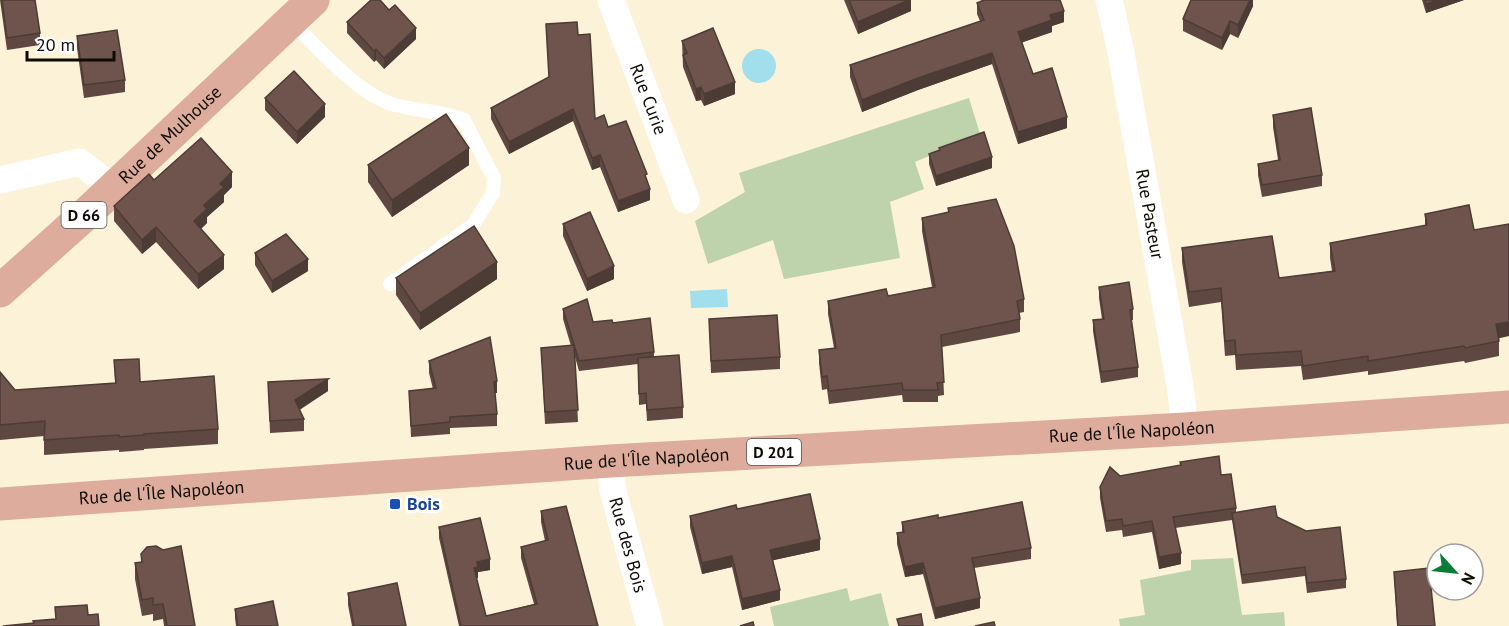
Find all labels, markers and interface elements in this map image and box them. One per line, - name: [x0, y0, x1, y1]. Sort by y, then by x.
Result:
- scale bar: [27, 24, 114, 62]
- text: 20 m: [36, 33, 75, 56]
- street label: Rue Curie: [625, 60, 672, 138]
- street label: Rue de Mulhouse: [113, 80, 226, 188]
- street label: Rue Pasteur: [1131, 167, 1169, 261]
- road number: D 66: [62, 202, 106, 228]
- street label: Rue de l'Île Napoléon: [1048, 415, 1215, 448]
- road number: D 201: [747, 439, 801, 465]
- street label: Rue de l'Île Napoléon: [563, 442, 730, 475]
- street label: Rue de l'Île Napoléon: [78, 475, 245, 509]
- place label: Bois: [407, 492, 440, 515]
- street label: Rue des Bois: [604, 494, 652, 595]
- marker: Bois: [388, 497, 402, 511]
- north arrow: [1425, 542, 1485, 602]
- text: N: [1457, 570, 1480, 588]

